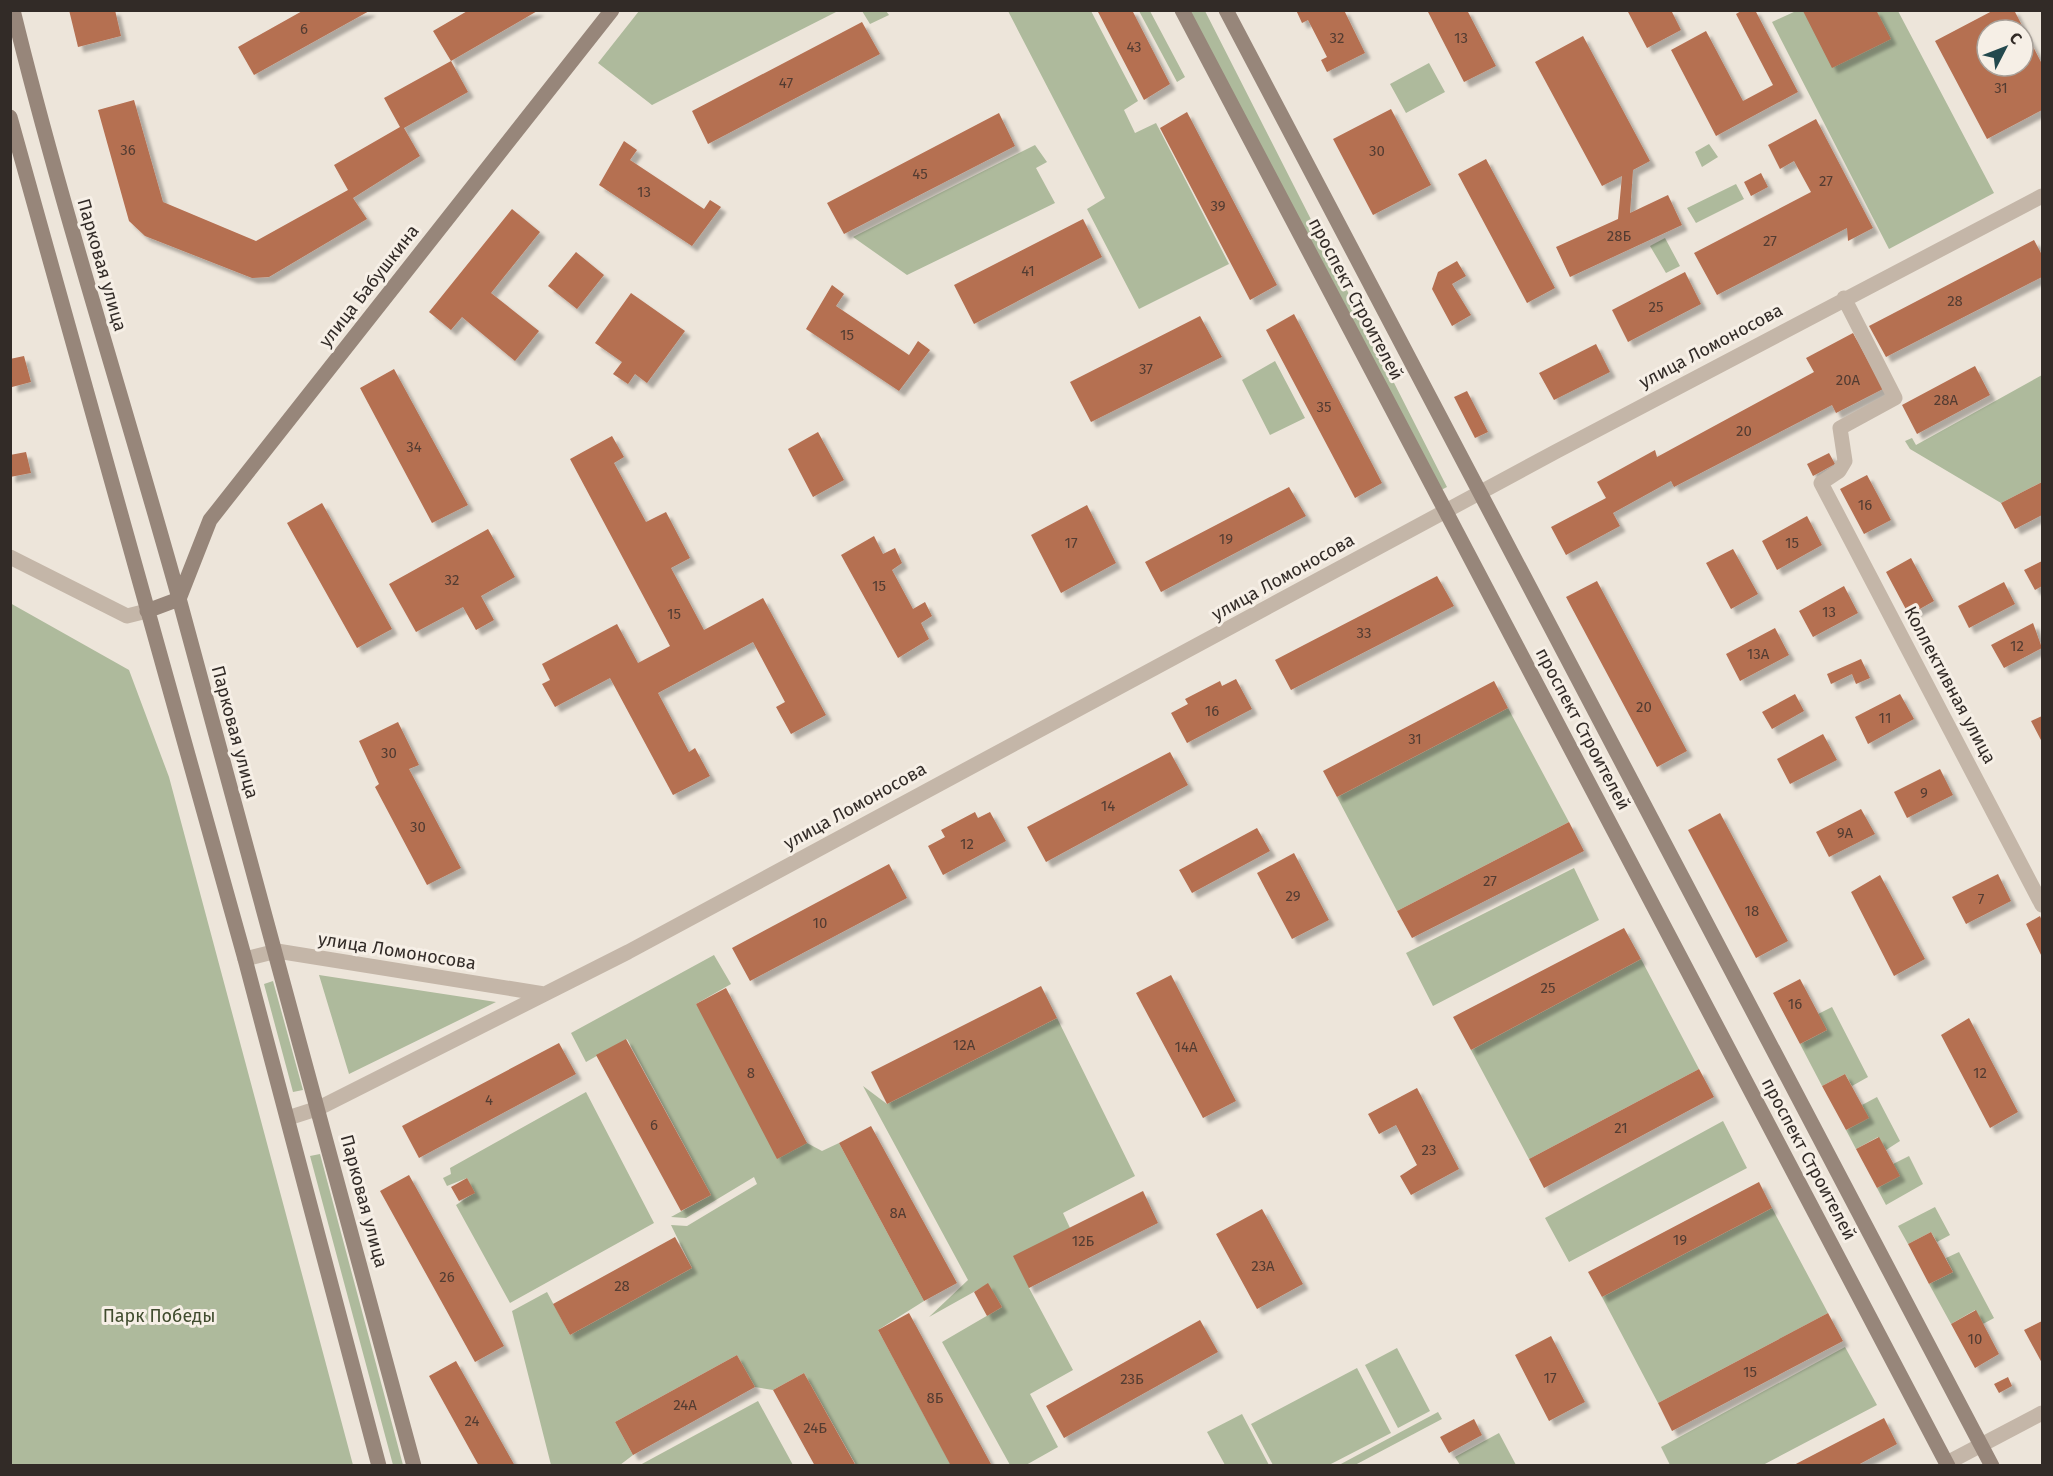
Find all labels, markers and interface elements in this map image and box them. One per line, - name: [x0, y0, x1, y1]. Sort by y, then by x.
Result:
- north arrow: [1975, 18, 2035, 78]
- house number: 6: [300, 20, 308, 38]
- house number: 32: [1330, 29, 1344, 47]
- house number: 13: [1454, 29, 1468, 47]
- text: С: [2006, 29, 2026, 49]
- house number: 43: [1126, 38, 1142, 56]
- house number: 47: [779, 74, 793, 92]
- house number: 31: [1994, 79, 2008, 97]
- house number: 36: [120, 141, 136, 159]
- house number: 30: [1369, 142, 1385, 160]
- house number: 45: [912, 165, 928, 183]
- house number: 27: [1819, 172, 1833, 190]
- house number: 13: [637, 183, 651, 201]
- street label: Парковая улица: [73, 196, 131, 334]
- house number: 39: [1210, 197, 1226, 215]
- street label: проспект Строителей: [1304, 214, 1408, 384]
- street label: улица Бабушкина: [314, 220, 424, 352]
- house number: 28Б: [1607, 227, 1631, 245]
- house number: 27: [1763, 232, 1777, 250]
- house number: 41: [1021, 262, 1035, 280]
- house number: 28: [1947, 292, 1963, 310]
- house number: 25: [1649, 298, 1663, 316]
- street label: улица Ломоносова: [1635, 299, 1787, 393]
- house number: 15: [840, 326, 854, 344]
- house number: 37: [1139, 360, 1153, 378]
- house number: 20А: [1836, 371, 1861, 389]
- house number: 28А: [1934, 391, 1959, 409]
- house number: 35: [1316, 398, 1332, 416]
- house number: 20: [1736, 422, 1752, 440]
- house number: 34: [406, 438, 422, 456]
- house number: 16: [1858, 496, 1872, 514]
- street label: улица Ломоносова: [1208, 529, 1358, 625]
- house number: 19: [1219, 530, 1233, 548]
- house number: 17: [1064, 534, 1078, 552]
- house number: 15: [1785, 534, 1799, 552]
- house number: 32: [445, 571, 459, 589]
- house number: 15: [872, 577, 886, 595]
- house number: 13: [1822, 603, 1836, 621]
- street label: Коллективная улица: [1899, 603, 2001, 767]
- house number: 15: [667, 605, 681, 623]
- house number: 33: [1357, 624, 1371, 642]
- house number: 12: [2010, 637, 2024, 655]
- street label: проспект Строителей: [1531, 644, 1635, 814]
- house number: 13А: [1747, 645, 1770, 663]
- street label: Парковая улица: [207, 663, 263, 801]
- house number: 20: [1636, 698, 1652, 716]
- house number: 16: [1205, 702, 1219, 720]
- house number: 11: [1879, 709, 1891, 727]
- house number: 31: [1408, 730, 1422, 748]
- house number: 30: [381, 744, 397, 762]
- street label: улица Ломоносова: [780, 758, 930, 854]
- house number: 9: [1920, 784, 1928, 802]
- house number: 14: [1101, 797, 1115, 815]
- house number: 30: [410, 818, 426, 836]
- house number: 9А: [1837, 824, 1854, 842]
- house number: 12: [960, 835, 974, 853]
- house number: 27: [1483, 872, 1497, 890]
- house number: 29: [1285, 887, 1301, 905]
- house number: 7: [1978, 890, 1985, 908]
- house number: 18: [1745, 902, 1759, 920]
- house number: 10: [813, 914, 827, 932]
- street label: улица Ломоносова: [316, 928, 478, 974]
- house number: 25: [1541, 979, 1555, 997]
- house number: 16: [1788, 995, 1802, 1013]
- house number: 12А: [953, 1036, 976, 1054]
- house number: 14А: [1174, 1038, 1198, 1056]
- house number: 8: [747, 1064, 755, 1082]
- house number: 12: [1973, 1064, 1987, 1082]
- street label: проспект Строителей: [1757, 1074, 1861, 1244]
- house number: 4: [485, 1091, 493, 1109]
- house number: 6: [650, 1116, 658, 1134]
- house number: 21: [1614, 1119, 1628, 1137]
- street label: Парковая улица: [336, 1132, 392, 1270]
- house number: 23: [1422, 1141, 1436, 1159]
- house number: 8А: [890, 1204, 907, 1222]
- house number: 19: [1673, 1231, 1687, 1249]
- house number: 12Б: [1072, 1232, 1095, 1250]
- house number: 23А: [1251, 1257, 1275, 1275]
- house number: 26: [439, 1268, 455, 1286]
- house number: 28: [614, 1277, 630, 1295]
- park label: Парк Победы: [103, 1305, 215, 1327]
- house number: 10: [1968, 1330, 1982, 1348]
- house number: 15: [1743, 1363, 1757, 1381]
- house number: 17: [1543, 1369, 1557, 1387]
- house number: 23Б: [1120, 1370, 1144, 1388]
- house number: 8Б: [927, 1389, 944, 1407]
- house number: 24А: [673, 1396, 697, 1414]
- house number: 24: [464, 1412, 480, 1430]
- house number: 24Б: [803, 1419, 827, 1437]

